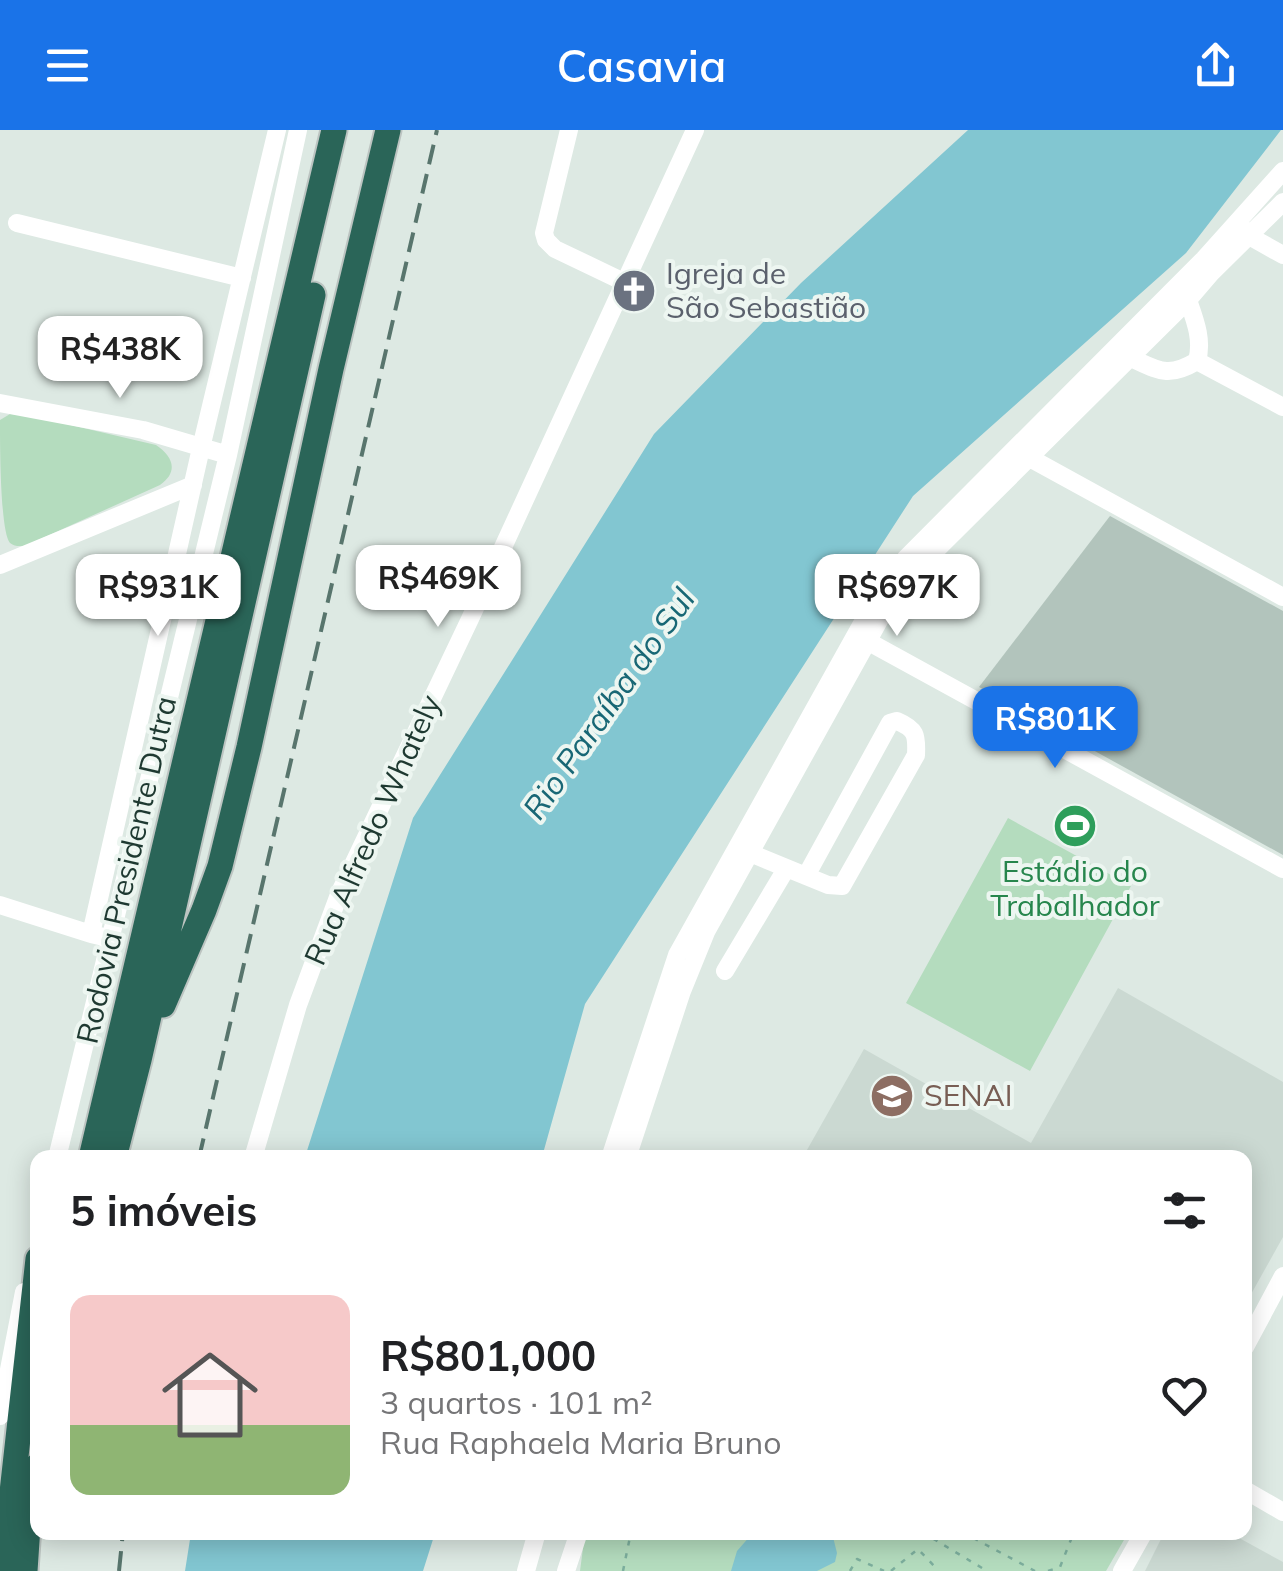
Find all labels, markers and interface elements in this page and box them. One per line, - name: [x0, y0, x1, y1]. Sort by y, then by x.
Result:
- text: Casavia: [557, 37, 726, 93]
- icon: menu: [40, 38, 95, 93]
- icon: share: [1188, 38, 1243, 93]
- place label: Igreja de São Sebastião: [666, 254, 866, 326]
- church icon: Igreja de São Sebastião: [611, 268, 657, 314]
- pin: R$438K: [39, 316, 201, 401]
- text: R$438K: [60, 328, 180, 368]
- pin: R$469K: [357, 545, 519, 630]
- pin: R$931K: [77, 554, 239, 639]
- pin: R$697K: [816, 554, 978, 639]
- text: R$469K: [378, 557, 498, 597]
- text: R$931K: [98, 566, 218, 606]
- text: R$697K: [837, 566, 957, 606]
- water label: Rio Paraíba do Sul: [514, 580, 703, 827]
- pin: R$801K: [974, 686, 1136, 771]
- street label: Rua Alfredo Whately: [295, 688, 449, 971]
- street label: Rodovia Presidente Dutra: [68, 693, 184, 1047]
- text: R$801K: [995, 698, 1115, 738]
- sports icon: Estádio do Trabalhador: [1052, 803, 1098, 849]
- place label: Estádio do Trabalhador: [990, 852, 1160, 924]
- school or university icon: SENAI: [869, 1073, 915, 1119]
- place label: SENAI: [924, 1076, 1013, 1114]
- icon: filters: [1157, 1183, 1212, 1238]
- text: 5 imóveis: [70, 1184, 257, 1237]
- text: R$801,000: [380, 1329, 596, 1382]
- icon: home: [150, 1335, 270, 1455]
- icon: heart: [1157, 1368, 1212, 1423]
- text: 3 quartos · 101 m²: [380, 1382, 652, 1422]
- text: Rua Raphaela Maria Bruno: [380, 1422, 781, 1462]

